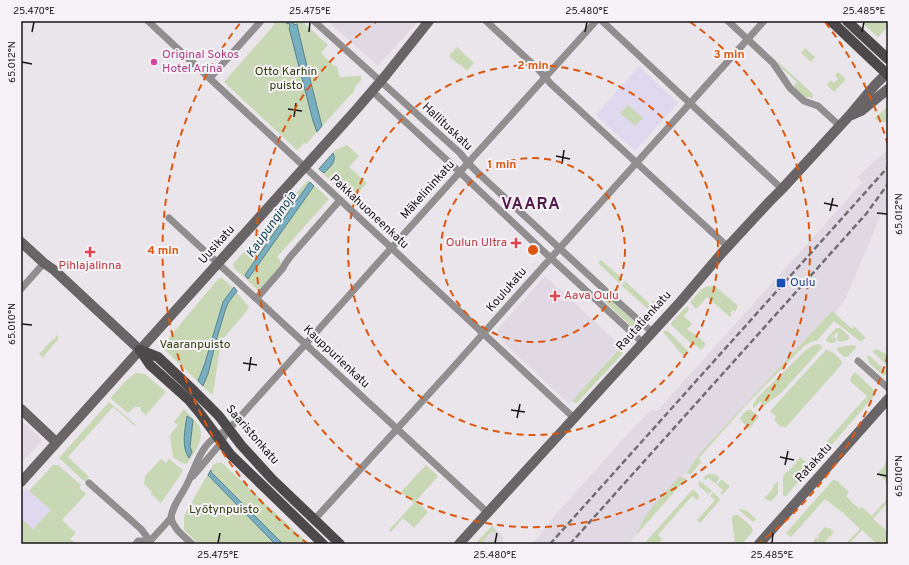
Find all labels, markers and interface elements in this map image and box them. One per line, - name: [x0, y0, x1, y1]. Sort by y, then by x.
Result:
- text: 25.470°E: [13, 5, 55, 18]
- text: 25.475°E: [289, 5, 331, 18]
- text: 25.480°E: [565, 5, 609, 18]
- text: 25.485°E: [842, 5, 886, 18]
- text: 65.012°N: [6, 41, 19, 83]
- place label: Original Sokos Hotel Arina: [162, 47, 239, 77]
- text: 3 min: [713, 47, 745, 63]
- marker: Original Sokos Hotel Arina: [149, 57, 159, 67]
- text: 2 min: [517, 58, 549, 74]
- park label: Otto Karhin puisto: [255, 64, 317, 94]
- street label: Hallituskatu: [418, 99, 476, 155]
- street label: Mäkelininkatu: [397, 157, 459, 223]
- text: 1 min: [488, 157, 516, 173]
- street label: Pakkahuoneenkatu: [326, 171, 412, 253]
- water label: Kaupunginoja: [243, 188, 301, 261]
- text: 65.012°N: [893, 193, 906, 235]
- district label: VAARA: [501, 195, 561, 215]
- street label: Uusikatu: [195, 222, 239, 268]
- place label: Oulun Ultra: [446, 235, 507, 251]
- marker: Oulun Ultra: [510, 237, 522, 249]
- text: 4 min: [147, 243, 179, 259]
- centre of rings: [526, 243, 540, 257]
- marker: Pihlajalinna: [84, 246, 96, 258]
- place label: Pihlajalinna: [59, 258, 121, 274]
- street label: Koulukatu: [483, 264, 531, 316]
- place label: Oulu: [790, 275, 815, 291]
- marker: Oulu: [775, 277, 787, 289]
- place label: Aava Oulu: [564, 288, 619, 304]
- street label: Rautatienkatu: [613, 288, 675, 354]
- marker: Aava Oulu: [549, 290, 561, 302]
- text: 65.010°N: [6, 303, 19, 345]
- street label: Kauppurienkatu: [299, 322, 373, 392]
- park label: Vaaranpuisto: [160, 337, 231, 353]
- street label: Saaristonkatu: [222, 402, 282, 468]
- street label: Ratakatu: [792, 440, 836, 486]
- text: 65.010°N: [893, 455, 906, 497]
- park label: Lyötynpuisto: [189, 502, 259, 518]
- text: 25.475°E: [197, 549, 239, 562]
- text: 25.480°E: [473, 549, 517, 562]
- text: 25.485°E: [750, 549, 794, 562]

